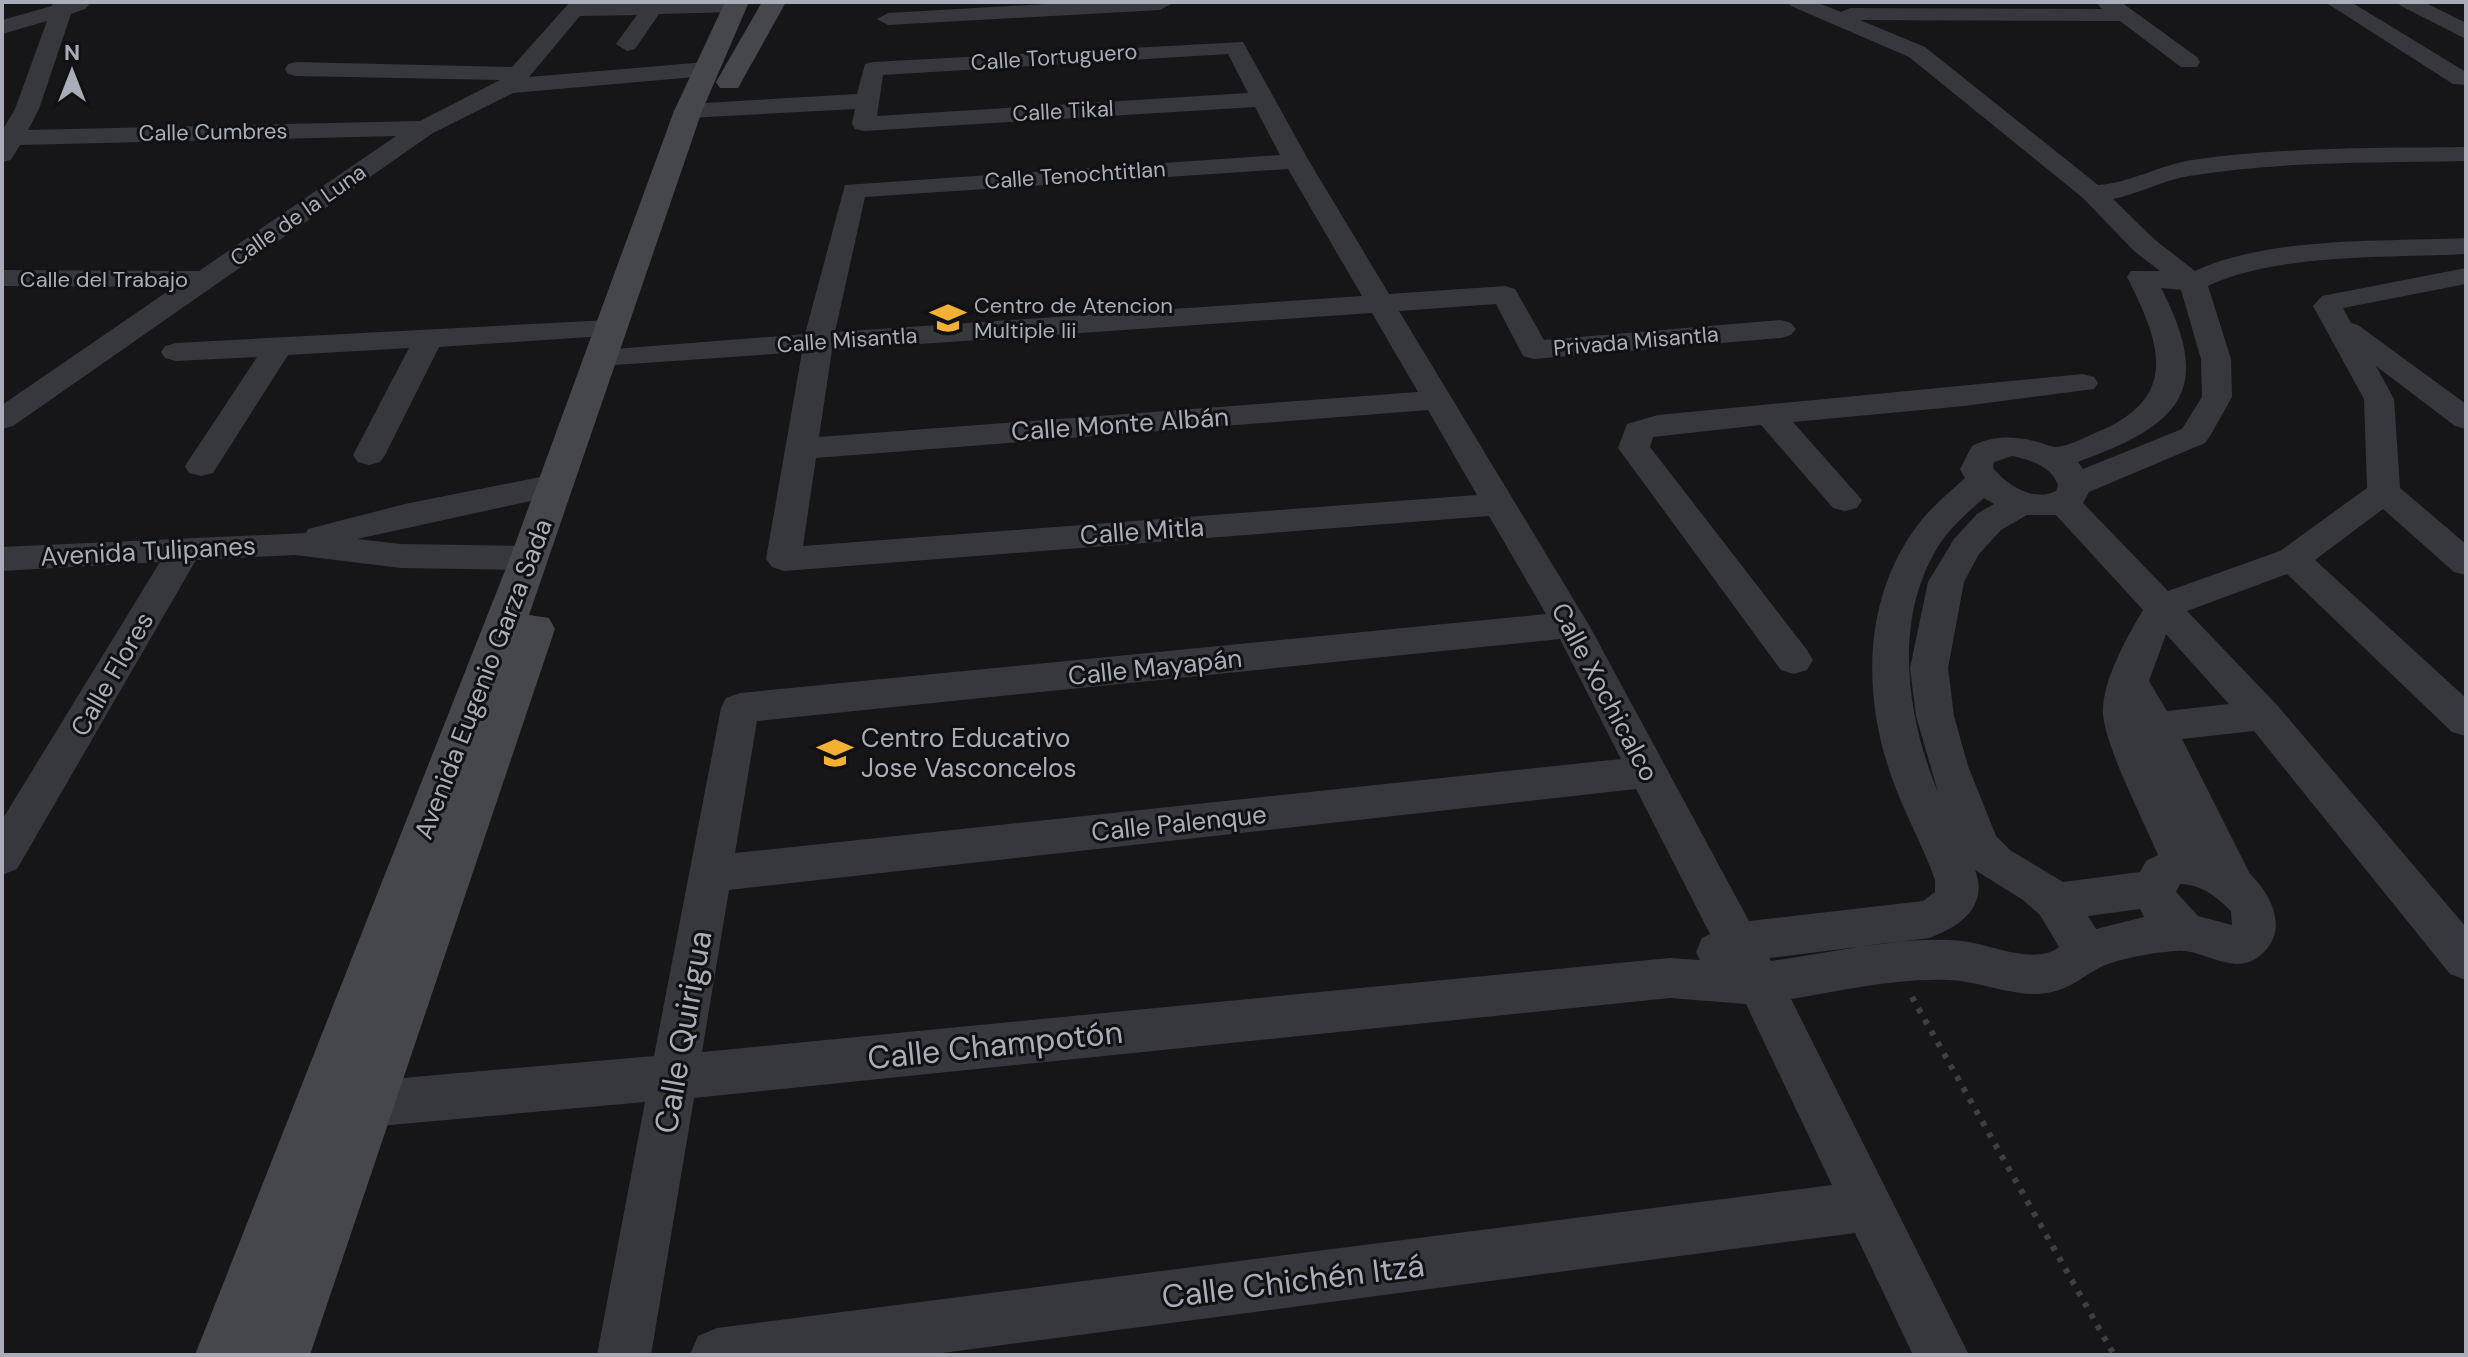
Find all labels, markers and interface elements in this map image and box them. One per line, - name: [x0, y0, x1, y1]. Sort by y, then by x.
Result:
- north arrow: [32, 32, 112, 112]
- street label: Calle Tortuguero: [970, 37, 1138, 77]
- text: N: [64, 38, 80, 67]
- street label: Calle Tikal: [1012, 94, 1114, 128]
- street label: Calle Cumbres: [138, 116, 288, 148]
- street label: Calle Tenochtitlan: [983, 154, 1167, 196]
- street label: Calle de la Luna: [224, 157, 372, 273]
- street label: Calle del Trabajo: [20, 265, 188, 294]
- place label: Centro de Atencion Multiple Iii: [974, 291, 1173, 345]
- school or university icon: Centro de Atencion Multiple Iii: [929, 299, 967, 337]
- street label: Privada Misantla: [1552, 319, 1720, 363]
- street label: Calle Misantla: [776, 321, 918, 359]
- street label: Calle Monte Albán: [1010, 399, 1230, 449]
- street label: Calle Mitla: [1079, 510, 1205, 552]
- street label: Avenida Eugenio Garza Sada: [406, 514, 560, 844]
- street label: Avenida Tulipanes: [39, 528, 257, 574]
- street label: Calle Xochicalco: [1544, 597, 1666, 787]
- street label: Calle Flores: [63, 606, 161, 742]
- street label: Calle Mayapán: [1066, 641, 1244, 693]
- place label: Centro Educativo Jose Vasconcelos: [861, 721, 1076, 785]
- school or university icon: Centro Educativo Jose Vasconcelos: [816, 734, 854, 772]
- street label: Calle Palenque: [1090, 797, 1268, 849]
- street label: Calle Quirigua: [645, 927, 721, 1137]
- street label: Calle Champotón: [865, 1011, 1125, 1079]
- street label: Calle Chichén Itzá: [1159, 1244, 1427, 1318]

